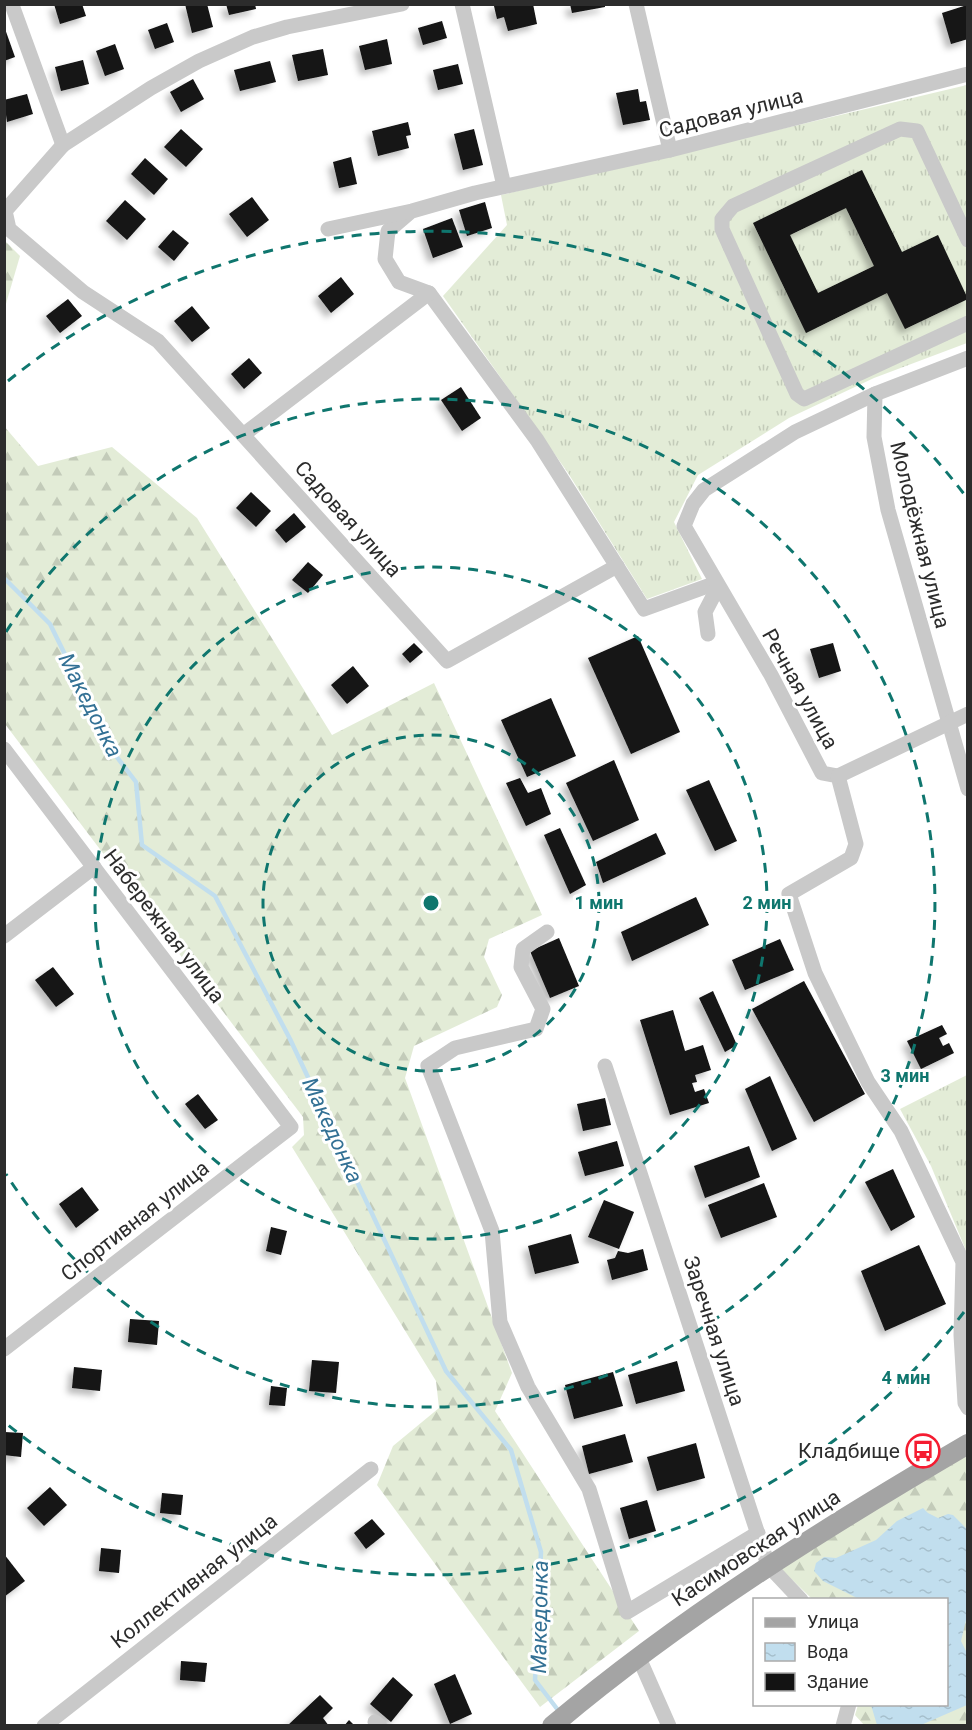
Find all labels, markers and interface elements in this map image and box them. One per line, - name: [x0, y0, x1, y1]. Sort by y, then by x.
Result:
- street label: Садовая улица: [657, 84, 805, 142]
- street label: Молодёжная улица: [885, 439, 955, 631]
- street label: Садовая улица: [290, 456, 406, 582]
- street label: Речная улица: [757, 625, 843, 753]
- water label: Македонка: [54, 649, 127, 761]
- street label: Набережная улица: [98, 844, 230, 1008]
- text: 1 мин: [575, 892, 623, 913]
- text: 2 мин: [743, 892, 791, 913]
- centre of rings: [421, 893, 441, 913]
- text: 3 мин: [881, 1065, 929, 1086]
- water label: Македонка: [297, 1074, 368, 1187]
- street label: Спортивная улица: [56, 1156, 214, 1286]
- street label: Заречная улица: [678, 1253, 750, 1409]
- text: 4 мин: [882, 1367, 930, 1388]
- bus stop icon: Кладбище: [905, 1433, 941, 1469]
- place label: Кладбище: [798, 1439, 900, 1463]
- street label: Касимовская улица: [667, 1485, 845, 1611]
- street label: Коллективная улица: [106, 1509, 282, 1653]
- water label: Македонка: [526, 1560, 553, 1674]
- legend: [753, 1598, 948, 1706]
- text: Улица: [807, 1611, 859, 1632]
- text: Вода: [807, 1641, 849, 1662]
- text: Здание: [807, 1671, 869, 1692]

